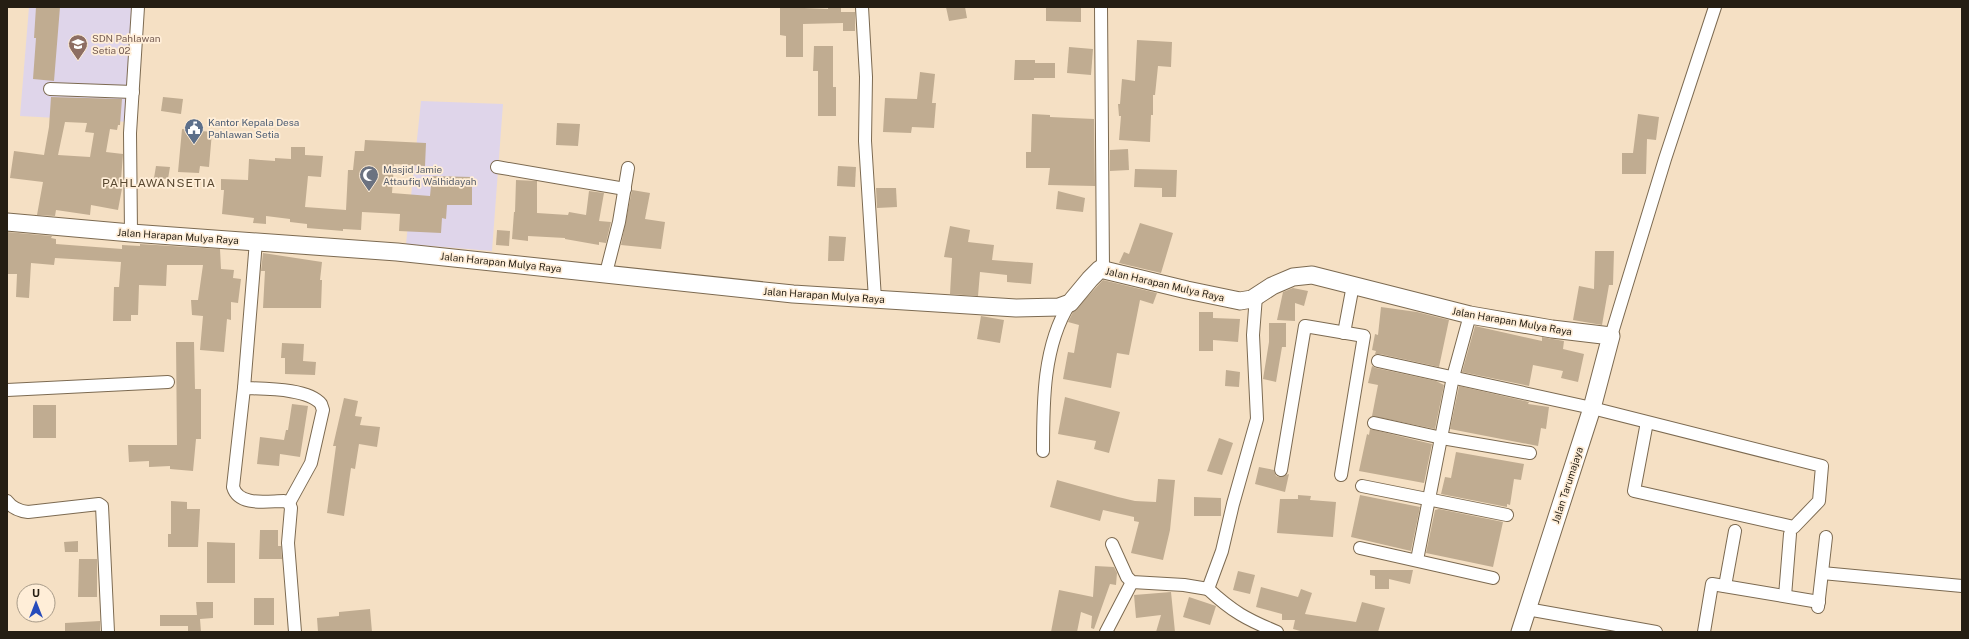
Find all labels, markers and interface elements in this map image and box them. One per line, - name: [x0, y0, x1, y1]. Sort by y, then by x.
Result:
- place label: SDN Pahlawan Setia 02: [92, 32, 161, 56]
- school or university icon: SDN Pahlawan Setia 02: [67, 33, 89, 61]
- place label: Kantor Kepala Desa Pahlawan Setia: [208, 116, 299, 140]
- public building icon: Kantor Kepala Desa Pahlawan Setia: [183, 117, 205, 145]
- place label: Masjid Jamie Attaufiq Walhidayah: [383, 163, 477, 187]
- mosque icon: Masjid Jamie Attaufiq Walhidayah: [358, 164, 380, 192]
- district label: PAHLAWANSETIA: [102, 176, 216, 190]
- street label: Jalan Harapan Mulya Raya: [117, 226, 239, 246]
- street label: Jalan Harapan Mulya Raya: [440, 250, 562, 274]
- street label: Jalan Harapan Mulya Raya: [1104, 264, 1226, 304]
- street label: Jalan Harapan Mulya Raya: [763, 285, 885, 305]
- street label: Jalan Harapan Mulya Raya: [1451, 305, 1573, 337]
- street label: Jalan Tarumajaya: [1549, 445, 1585, 525]
- north arrow: [16, 583, 56, 623]
- text: U: [32, 587, 40, 599]

